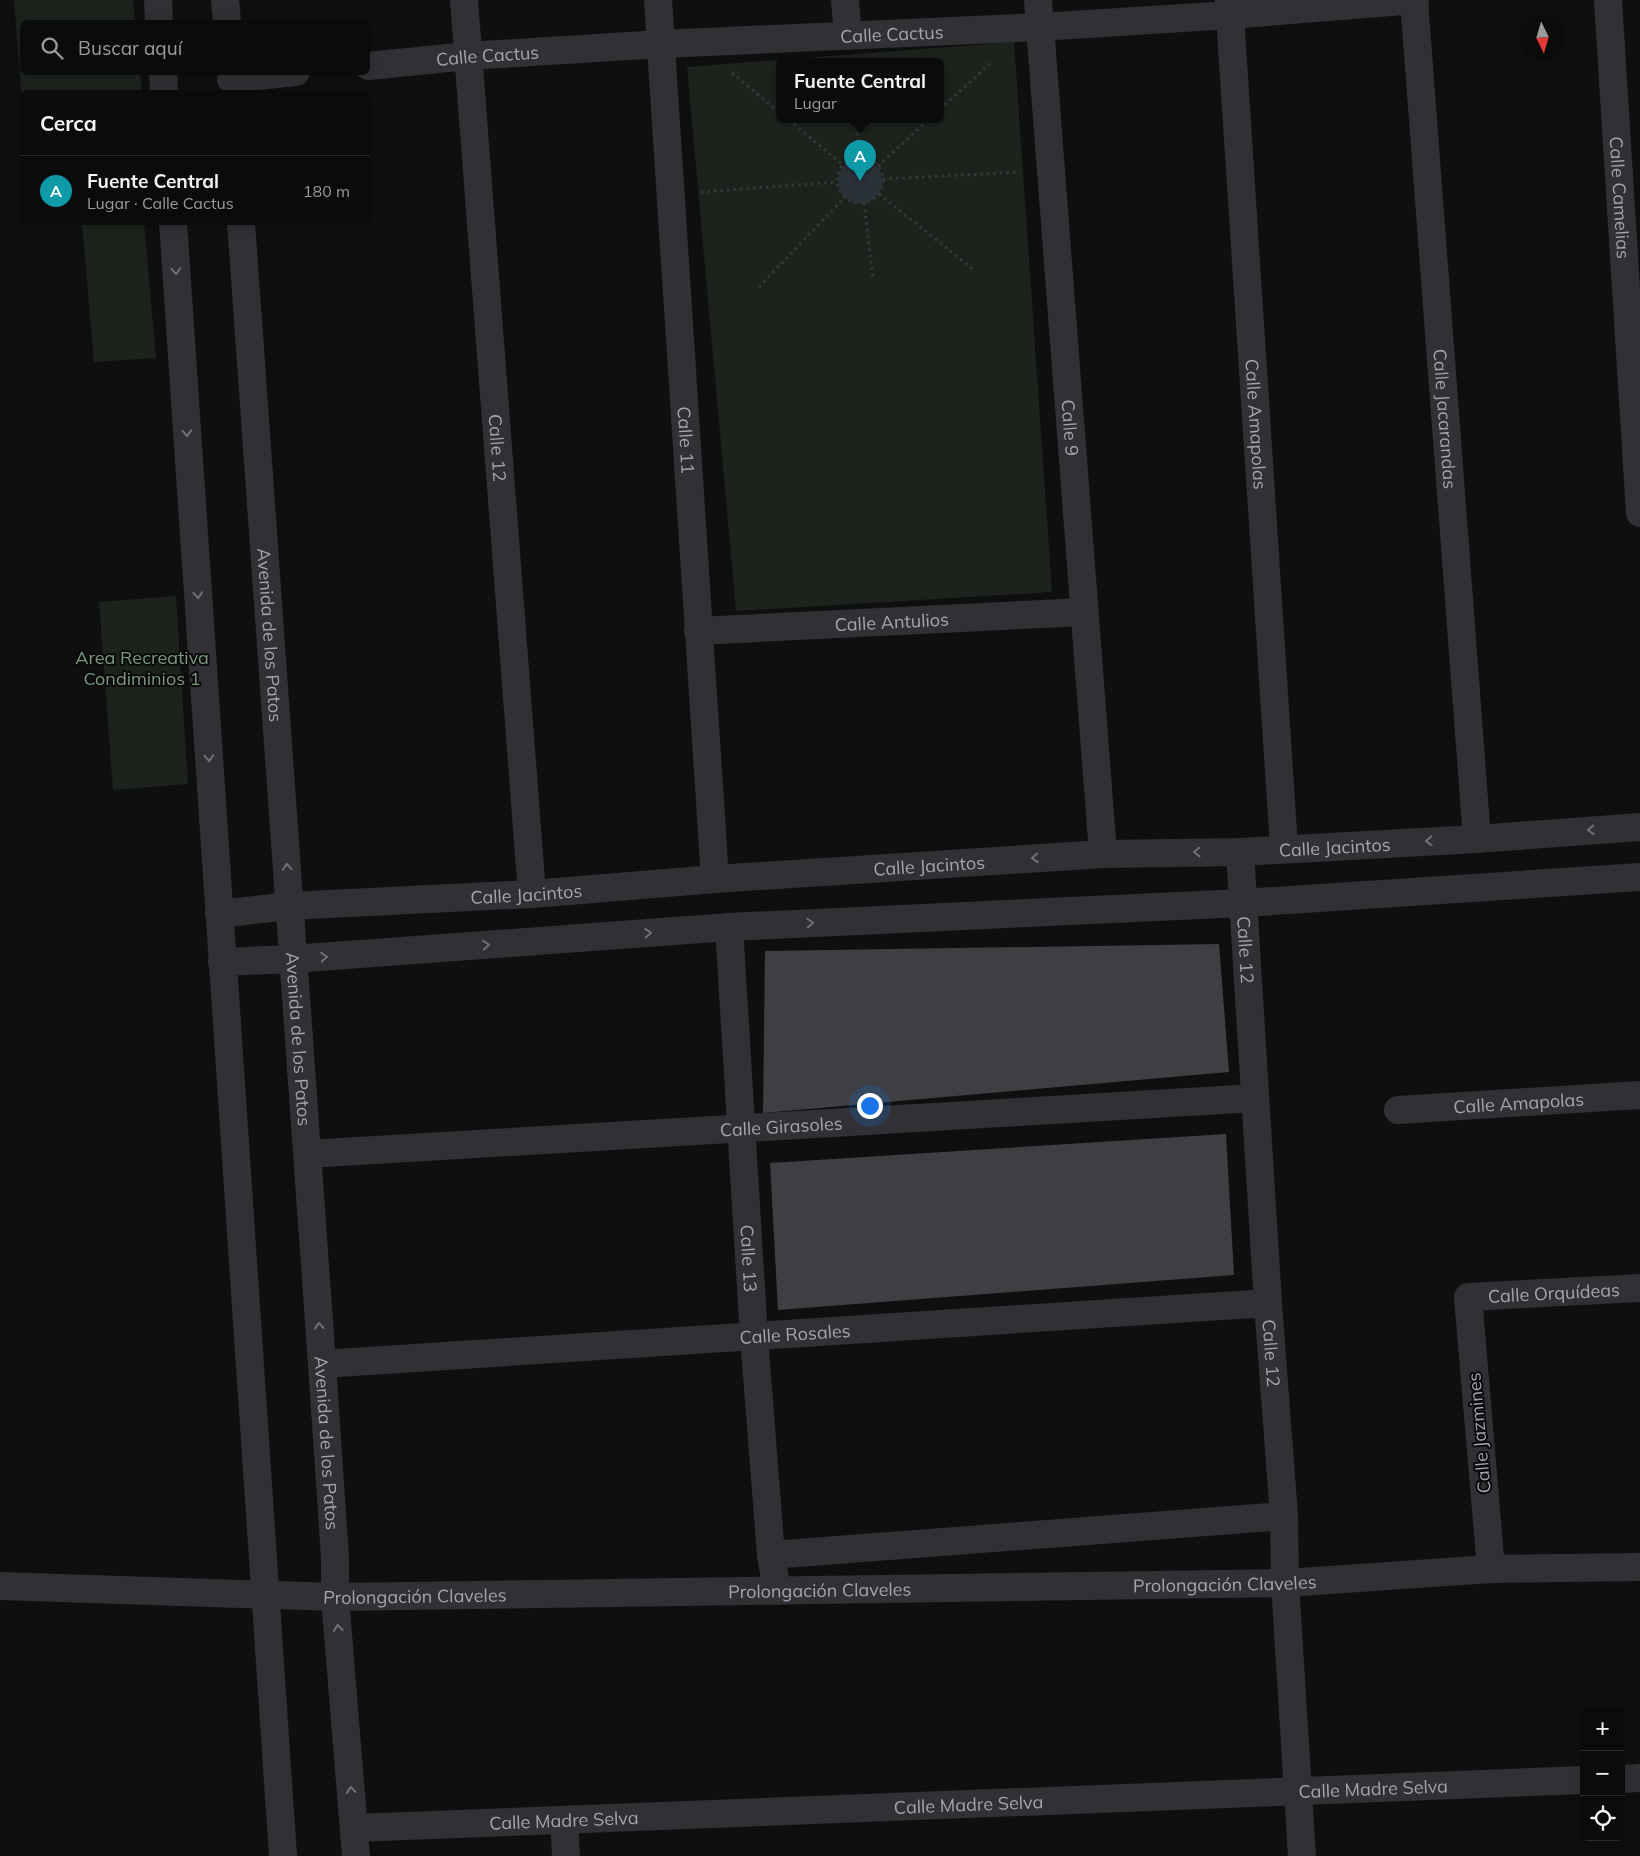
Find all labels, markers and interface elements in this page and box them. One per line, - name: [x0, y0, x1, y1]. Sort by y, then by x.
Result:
- north arrow: [1520, 15, 1565, 60]
- search box: [20, 20, 370, 75]
- street label: Calle Cactus: [840, 20, 944, 47]
- icon: search: [38, 34, 66, 62]
- text: Buscar aquí: [78, 36, 182, 60]
- street label: Calle Cactus: [435, 40, 540, 71]
- popup: [776, 58, 944, 123]
- text: Fuente Central: [794, 69, 926, 93]
- text: Lugar: [794, 93, 837, 113]
- text: Cerca: [40, 110, 97, 136]
- street label: Calle Camelias: [1605, 136, 1636, 260]
- pin: A: [844, 140, 876, 181]
- text: Fuente Central: [87, 169, 219, 193]
- text: A: [50, 181, 62, 201]
- text: 180 m: [303, 181, 350, 201]
- text: Lugar · Calle Cactus: [87, 193, 234, 213]
- one-way arrow: [170, 267, 181, 275]
- street label: Calle Jacarandas: [1429, 348, 1462, 490]
- street label: Calle Amapolas: [1241, 358, 1272, 490]
- street label: Calle 9: [1057, 399, 1084, 457]
- street label: Calle 11: [673, 406, 700, 475]
- street label: Calle 12: [484, 413, 512, 482]
- one-way arrow: [181, 430, 192, 438]
- street label: Avenida de los Patos: [253, 547, 288, 723]
- one-way arrow: [192, 592, 203, 600]
- street label: Calle Antulios: [834, 607, 949, 636]
- park label: Area Recreativa Condiminios 1: [75, 646, 209, 690]
- one-way arrow: [203, 754, 214, 762]
- one-way arrow: [1587, 825, 1595, 836]
- street label: Calle Jacintos: [1278, 832, 1391, 861]
- one-way arrow: [1425, 836, 1433, 847]
- one-way arrow: [1193, 847, 1201, 858]
- street label: Calle Jacintos: [873, 850, 986, 880]
- one-way arrow: [1030, 853, 1038, 864]
- one-way arrow: [281, 863, 292, 871]
- street label: Calle Jacintos: [470, 878, 583, 909]
- street label: Calle 12: [1233, 915, 1260, 984]
- one-way arrow: [806, 918, 814, 929]
- one-way arrow: [644, 928, 652, 939]
- one-way arrow: [482, 939, 490, 950]
- street label: Avenida de los Patos: [281, 951, 317, 1127]
- one-way arrow: [320, 951, 328, 962]
- street label: Calle Amapolas: [1453, 1087, 1585, 1118]
- your location: [857, 1093, 883, 1119]
- street label: Calle Girasoles: [719, 1111, 843, 1141]
- street label: Calle 13: [736, 1224, 763, 1293]
- street label: Calle Orquídeas: [1487, 1278, 1621, 1307]
- street label: Calle Rosales: [739, 1318, 851, 1349]
- street label: Calle 12: [1258, 1318, 1286, 1388]
- one-way arrow: [314, 1322, 325, 1330]
- street label: Avenida de los Patos: [310, 1355, 345, 1531]
- street label: Calle Jazmines: [1462, 1372, 1496, 1494]
- street label: Prolongación Claveles: [1133, 1569, 1317, 1597]
- street label: Prolongación Claveles: [728, 1577, 912, 1603]
- street label: Prolongación Claveles: [323, 1583, 507, 1609]
- one-way arrow: [333, 1624, 344, 1632]
- map controls: [1580, 1706, 1625, 1841]
- button: +: [1580, 1706, 1625, 1751]
- button: −: [1580, 1751, 1625, 1796]
- street label: Calle Madre Selva: [1298, 1774, 1448, 1803]
- one-way arrow: [346, 1786, 357, 1794]
- street label: Calle Madre Selva: [893, 1790, 1044, 1818]
- button: locate: [1580, 1796, 1625, 1841]
- street label: Calle Madre Selva: [489, 1805, 639, 1834]

